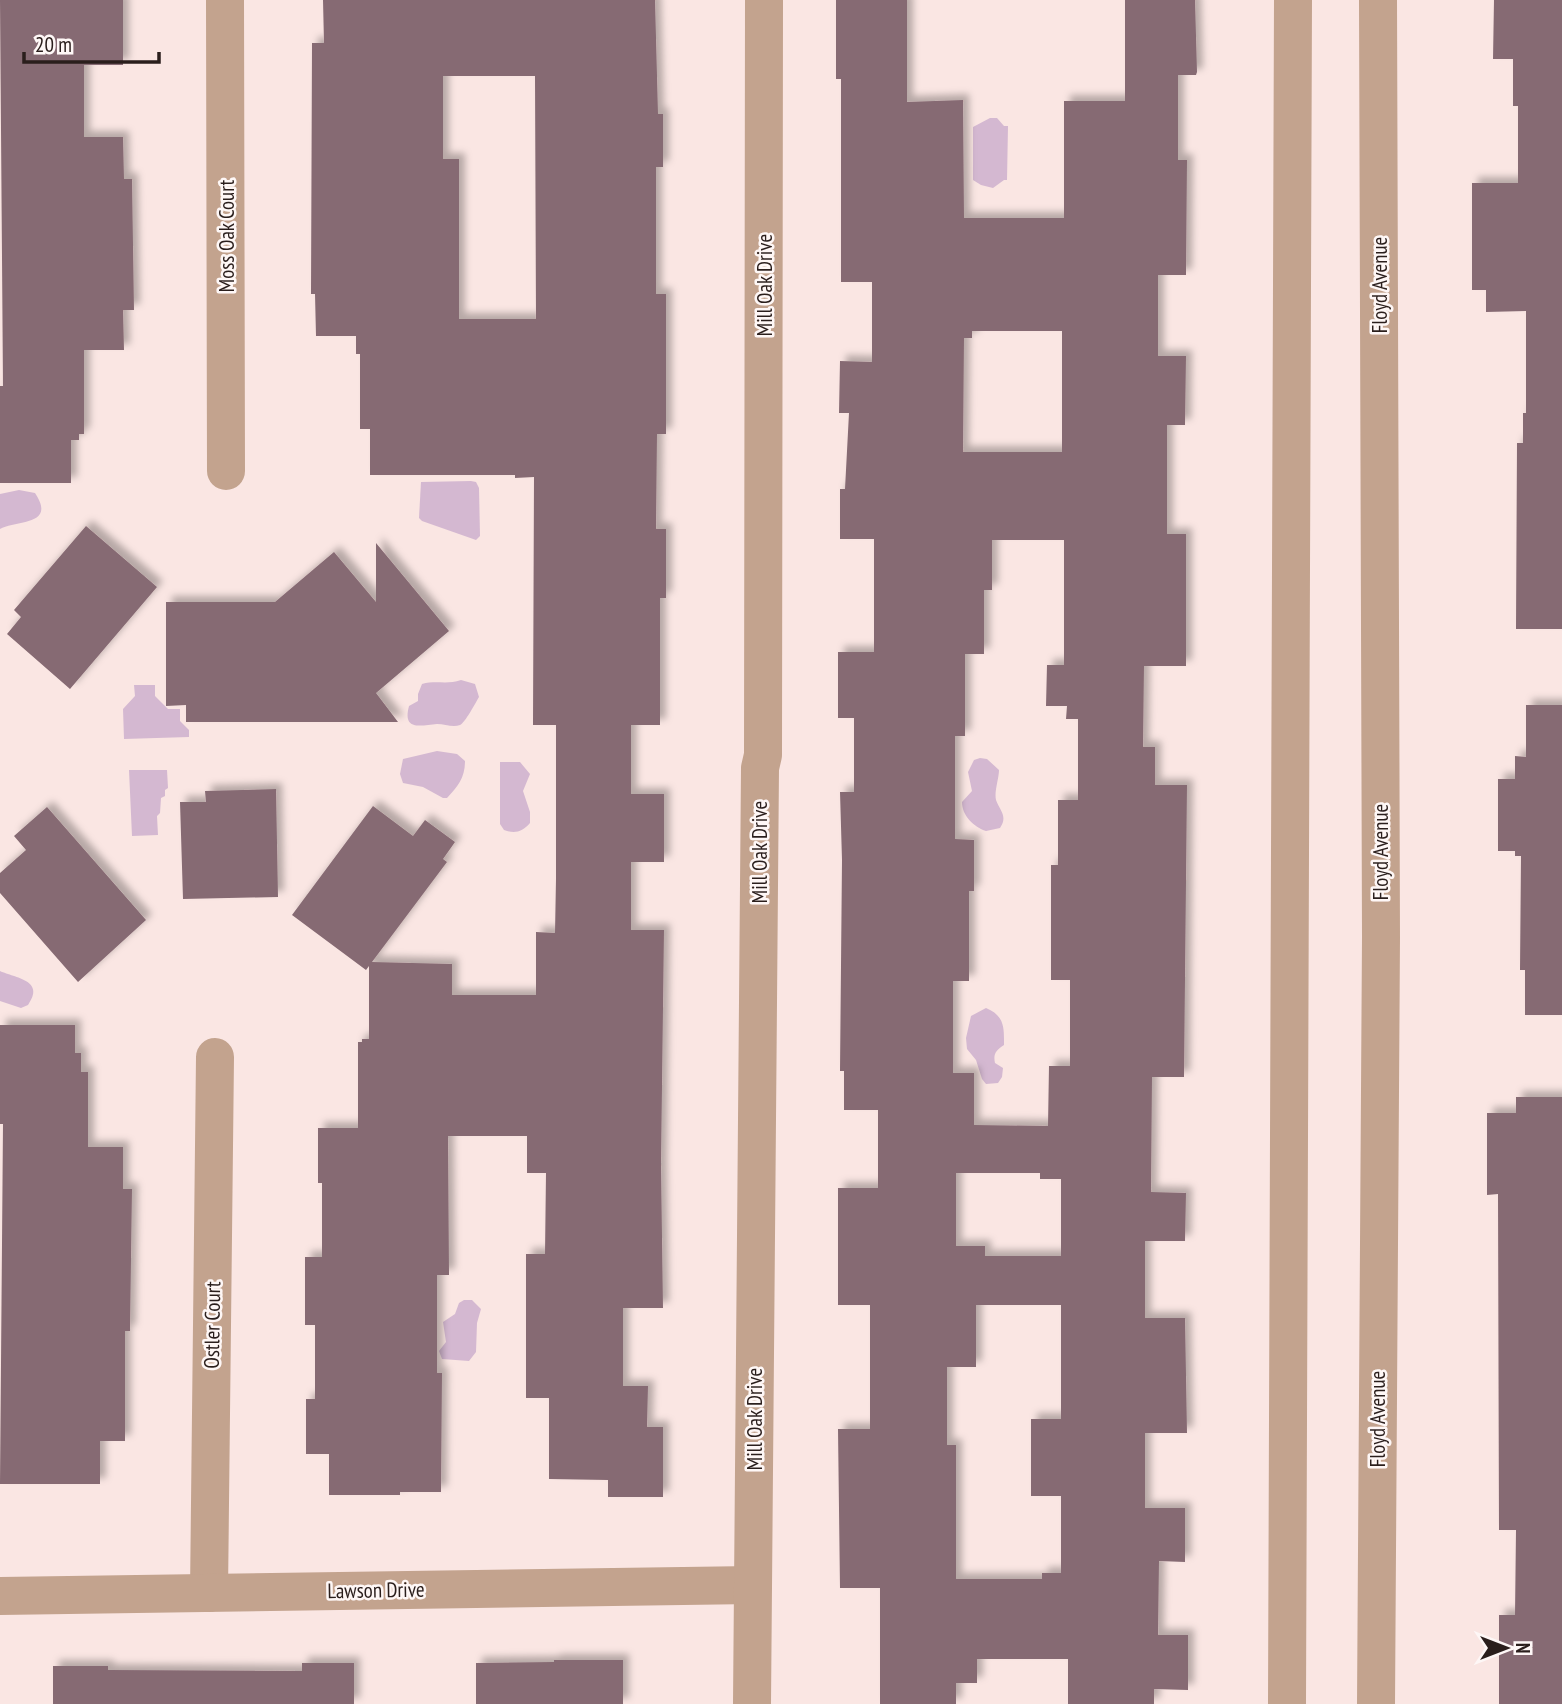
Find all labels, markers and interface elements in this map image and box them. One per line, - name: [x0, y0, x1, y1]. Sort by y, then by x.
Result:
- scale bar: [24, 21, 159, 65]
- text: 20 m: [35, 31, 72, 58]
- street label: Moss Oak Court: [213, 180, 240, 292]
- street label: Mill Oak Drive: [751, 234, 778, 336]
- street label: Floyd Avenue: [1366, 237, 1393, 333]
- street label: Mill Oak Drive: [746, 801, 773, 903]
- street label: Floyd Avenue: [1367, 804, 1394, 900]
- street label: Ostler Court: [198, 1281, 226, 1369]
- street label: Mill Oak Drive: [741, 1368, 768, 1470]
- street label: Floyd Avenue: [1364, 1371, 1391, 1467]
- street label: Lawson Drive: [327, 1576, 425, 1604]
- north arrow: [1471, 1613, 1541, 1683]
- text: N: [1511, 1643, 1535, 1653]

